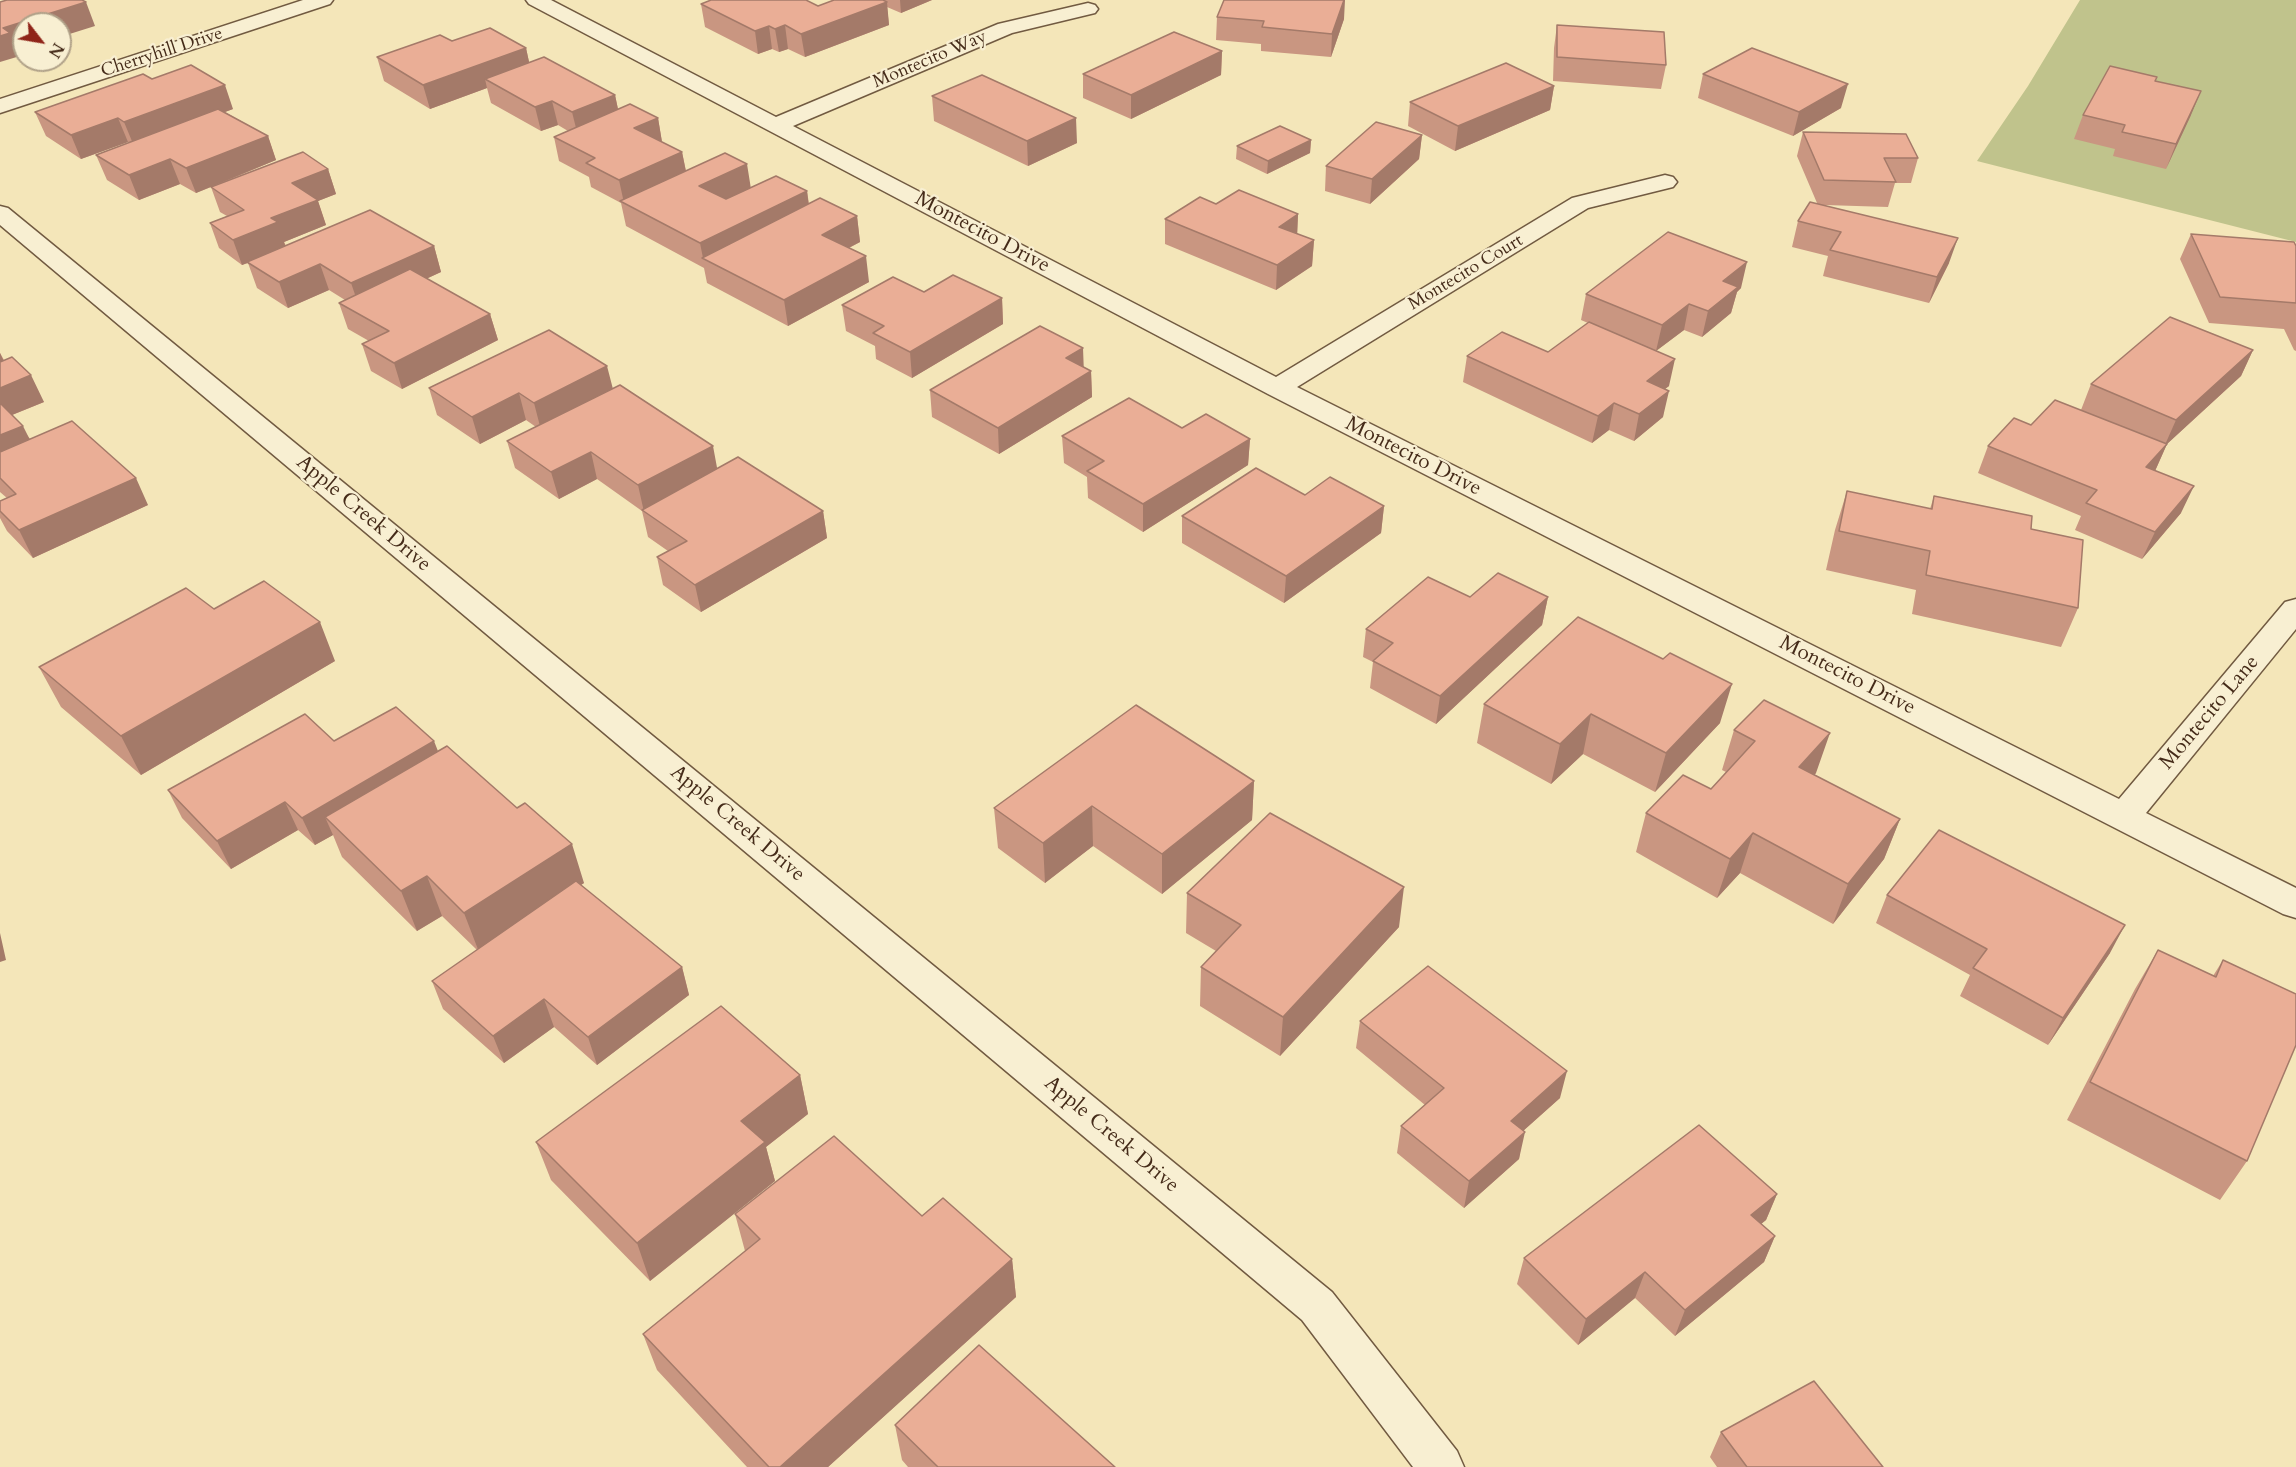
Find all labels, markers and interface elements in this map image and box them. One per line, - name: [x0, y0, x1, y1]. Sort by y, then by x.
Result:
- north arrow: [12, 12, 72, 72]
- street label: Cherryhill Drive: [98, 23, 226, 83]
- street label: Montecito Way: [870, 26, 990, 94]
- text: N: [43, 39, 69, 62]
- street label: Montecito Drive: [910, 187, 1054, 279]
- street label: Montecito Court: [1405, 230, 1527, 316]
- street label: Montecito Drive: [1341, 412, 1485, 502]
- street label: Apple Creek Drive: [290, 450, 436, 578]
- street label: Montecito Drive: [1775, 631, 1919, 721]
- street label: Montecito Lane: [2155, 651, 2265, 775]
- street label: Apple Creek Drive: [664, 760, 810, 888]
- street label: Apple Creek Drive: [1038, 1071, 1184, 1199]

